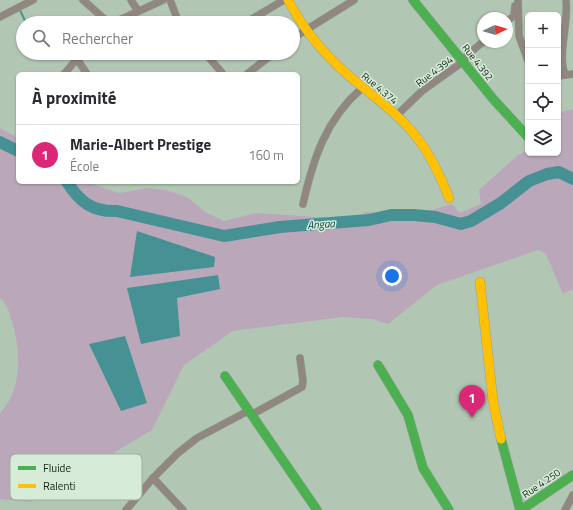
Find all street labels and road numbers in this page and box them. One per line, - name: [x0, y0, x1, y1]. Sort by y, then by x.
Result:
- street label: Rue 4.392: [458, 41, 497, 84]
- street label: Rue 4.394: [413, 52, 456, 90]
- street label: Rue 4.374: [358, 69, 401, 108]
- street label: Rue 4.250: [519, 465, 564, 502]

